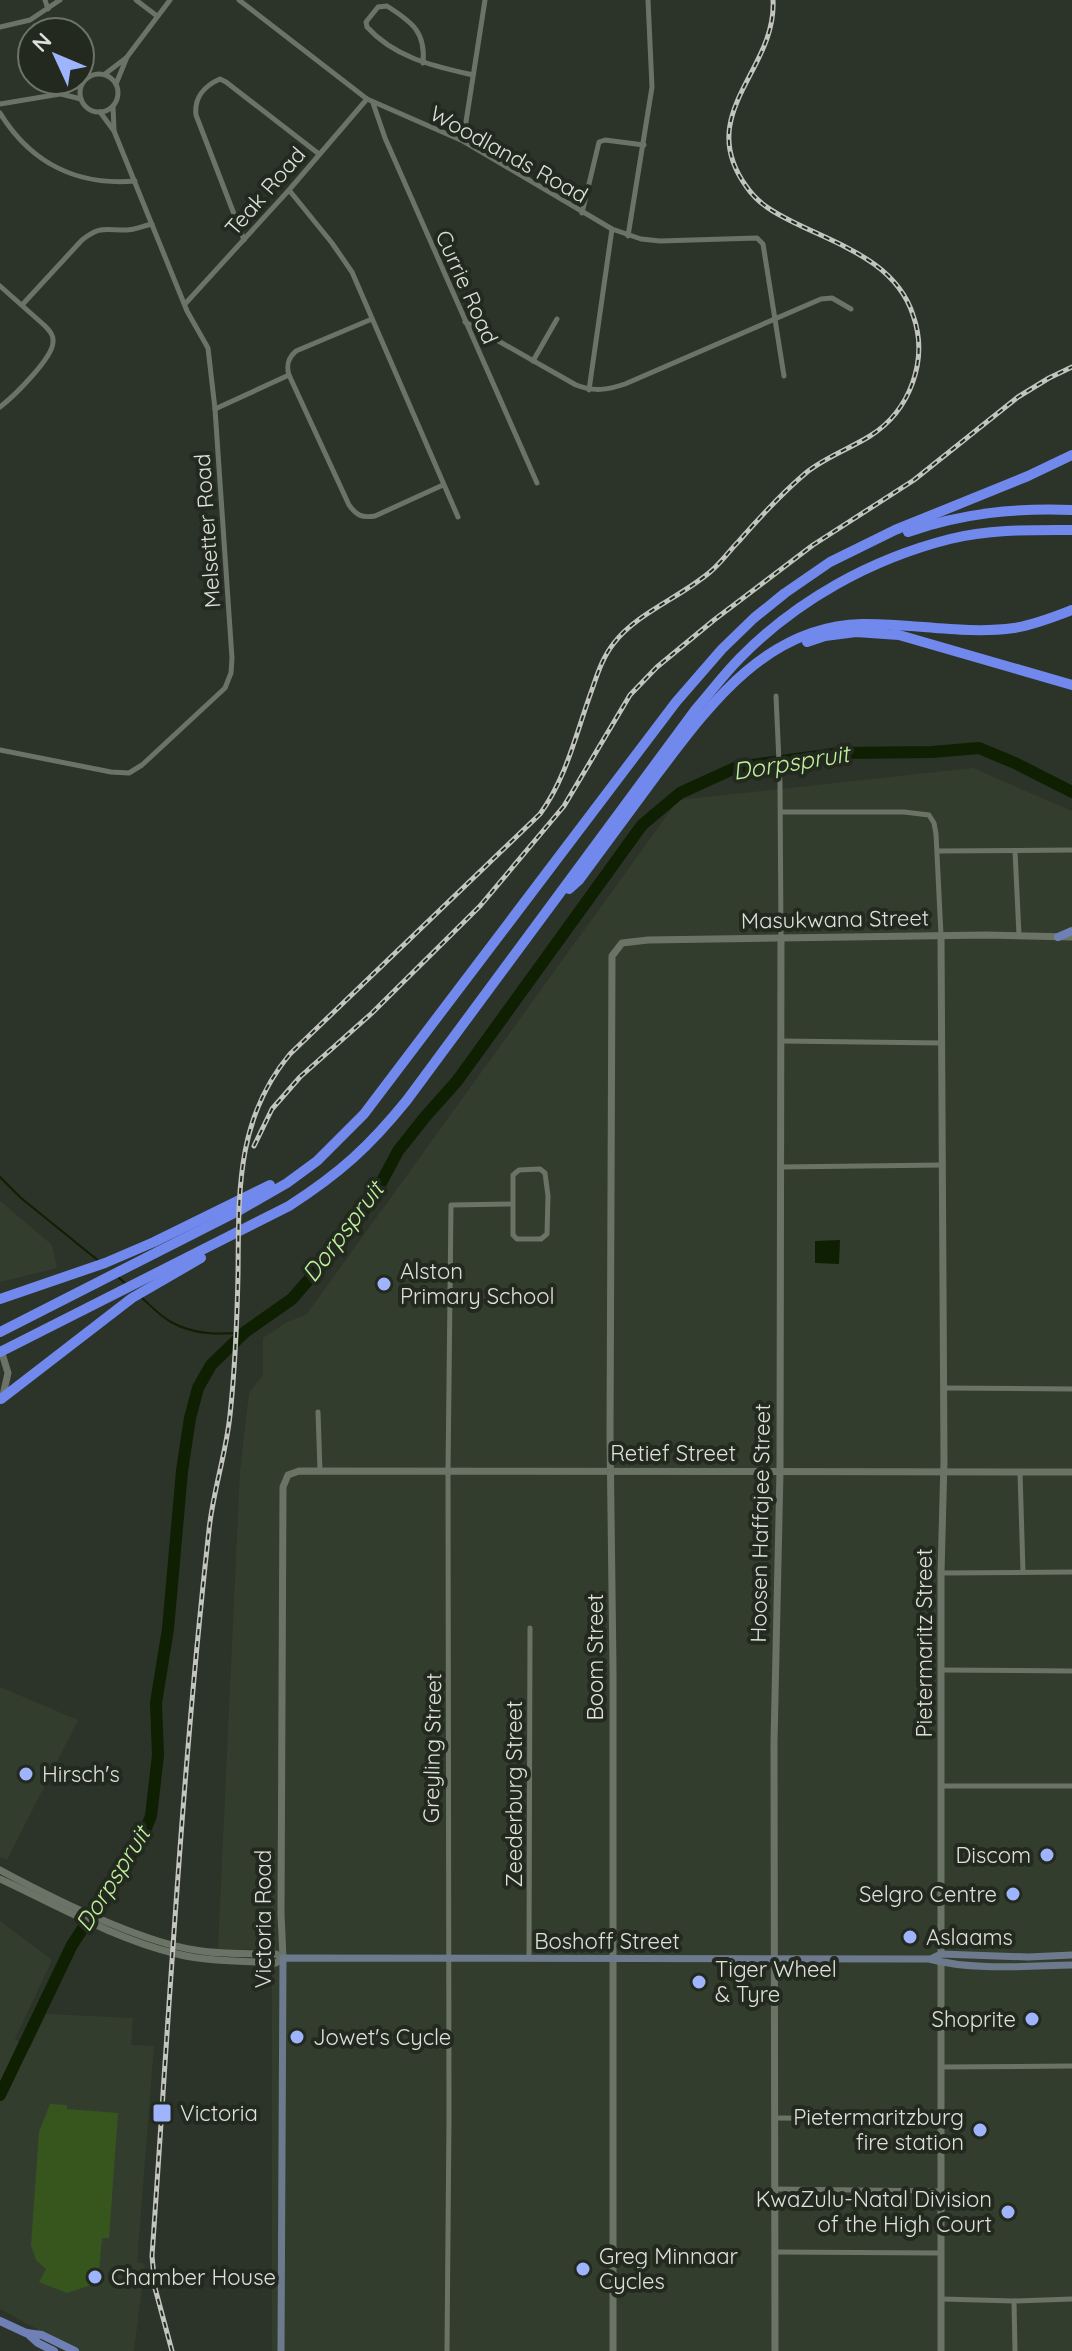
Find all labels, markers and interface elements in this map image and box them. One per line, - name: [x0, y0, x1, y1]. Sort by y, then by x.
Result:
- north arrow: [16, 16, 96, 96]
- text: N: [26, 27, 57, 58]
- street label: Woodlands Road: [425, 99, 593, 209]
- street label: Teak Road: [219, 141, 311, 241]
- street label: Currie Road: [429, 226, 505, 348]
- street label: Melsetter Road: [188, 453, 226, 609]
- water label: Dorpspruit: [730, 738, 854, 786]
- street label: Masukwana Street: [741, 903, 929, 935]
- water label: Dorpspruit: [295, 1173, 391, 1287]
- place label: Alston Primary School: [400, 1257, 555, 1310]
- marker: Alston Primary School: [375, 1275, 393, 1293]
- street label: Hoosen Haffajee Street: [744, 1403, 776, 1643]
- street label: Retief Street: [610, 1439, 736, 1467]
- street label: Pietermaritz Street: [910, 1548, 938, 1738]
- street label: Boom Street: [581, 1593, 609, 1721]
- street label: Greyling Street: [417, 1673, 447, 1823]
- street label: Zeederburg Street: [500, 1700, 528, 1888]
- place label: Hirsch's: [42, 1760, 120, 1788]
- marker: Hirsch's: [17, 1765, 35, 1783]
- water label: Dorpspruit: [68, 1818, 158, 1936]
- place label: Discom: [955, 1841, 1031, 1869]
- marker: Discom: [1038, 1846, 1056, 1864]
- street label: Victoria Road: [249, 1850, 277, 1988]
- place label: Selgro Centre: [859, 1880, 997, 1908]
- marker: Selgro Centre: [1004, 1885, 1022, 1903]
- place label: Aslaams: [926, 1923, 1013, 1951]
- street label: Boshoff Street: [534, 1927, 680, 1955]
- marker: Aslaams: [901, 1928, 919, 1946]
- place label: Tiger Wheel & Tyre: [715, 1955, 837, 2008]
- marker: Tiger Wheel & Tyre: [690, 1973, 708, 1991]
- place label: Shoprite: [932, 2005, 1016, 2033]
- marker: Shoprite: [1023, 2010, 1041, 2028]
- place label: Jowet's Cycle: [313, 2023, 451, 2051]
- marker: Jowet's Cycle: [288, 2028, 306, 2046]
- place label: Victoria: [180, 2099, 258, 2127]
- marker: Victoria: [151, 2102, 173, 2124]
- place label: Pietermaritzburg fire station: [793, 2103, 964, 2156]
- marker: Pietermaritzburg fire station: [971, 2121, 989, 2139]
- place label: KwaZulu-Natal Division of the High Court: [756, 2185, 992, 2238]
- marker: KwaZulu-Natal Division of the High Court: [999, 2203, 1017, 2221]
- place label: Greg Minnaar Cycles: [599, 2242, 739, 2295]
- marker: Greg Minnaar Cycles: [574, 2260, 592, 2278]
- place label: Chamber House: [111, 2263, 276, 2291]
- marker: Chamber House: [86, 2268, 104, 2286]

